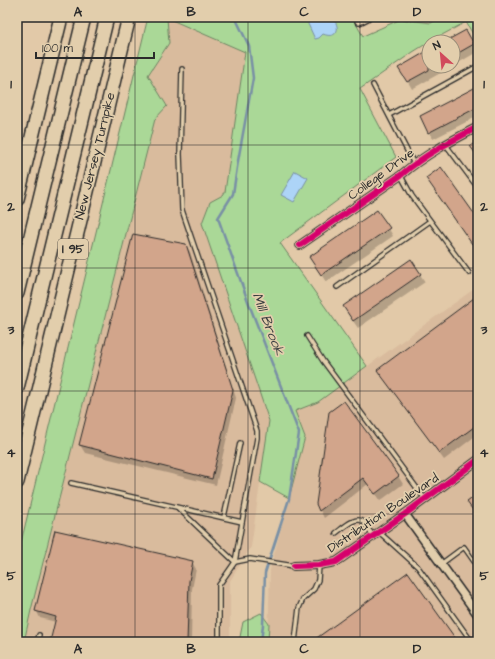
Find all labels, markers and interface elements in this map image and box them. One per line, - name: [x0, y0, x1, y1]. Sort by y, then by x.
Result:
- text: A: [74, 3, 83, 21]
- text: B: [186, 3, 196, 21]
- text: C: [299, 3, 309, 21]
- text: D: [413, 3, 422, 21]
- scale bar: [36, 34, 154, 60]
- north arrow: [421, 34, 461, 74]
- text: N: [430, 37, 443, 54]
- text: 100 m: [42, 40, 73, 57]
- text: 1: [10, 75, 12, 93]
- text: 1: [483, 75, 485, 93]
- street label: New Jersey Turnpike: [70, 91, 120, 222]
- street label: College Drive: [344, 144, 418, 205]
- text: 2: [6, 198, 15, 216]
- text: 2: [479, 198, 488, 216]
- road number: I 95: [58, 239, 88, 259]
- water label: Mill Brook: [247, 290, 289, 359]
- text: 3: [7, 321, 15, 339]
- text: 3: [480, 321, 488, 339]
- text: 4: [7, 444, 16, 462]
- text: 4: [480, 444, 489, 462]
- street label: Distribution Boulevard: [324, 469, 443, 557]
- text: 5: [6, 567, 16, 585]
- text: 5: [479, 567, 489, 585]
- text: A: [74, 640, 83, 658]
- text: B: [186, 640, 196, 658]
- text: C: [299, 640, 309, 658]
- text: D: [413, 640, 422, 658]

